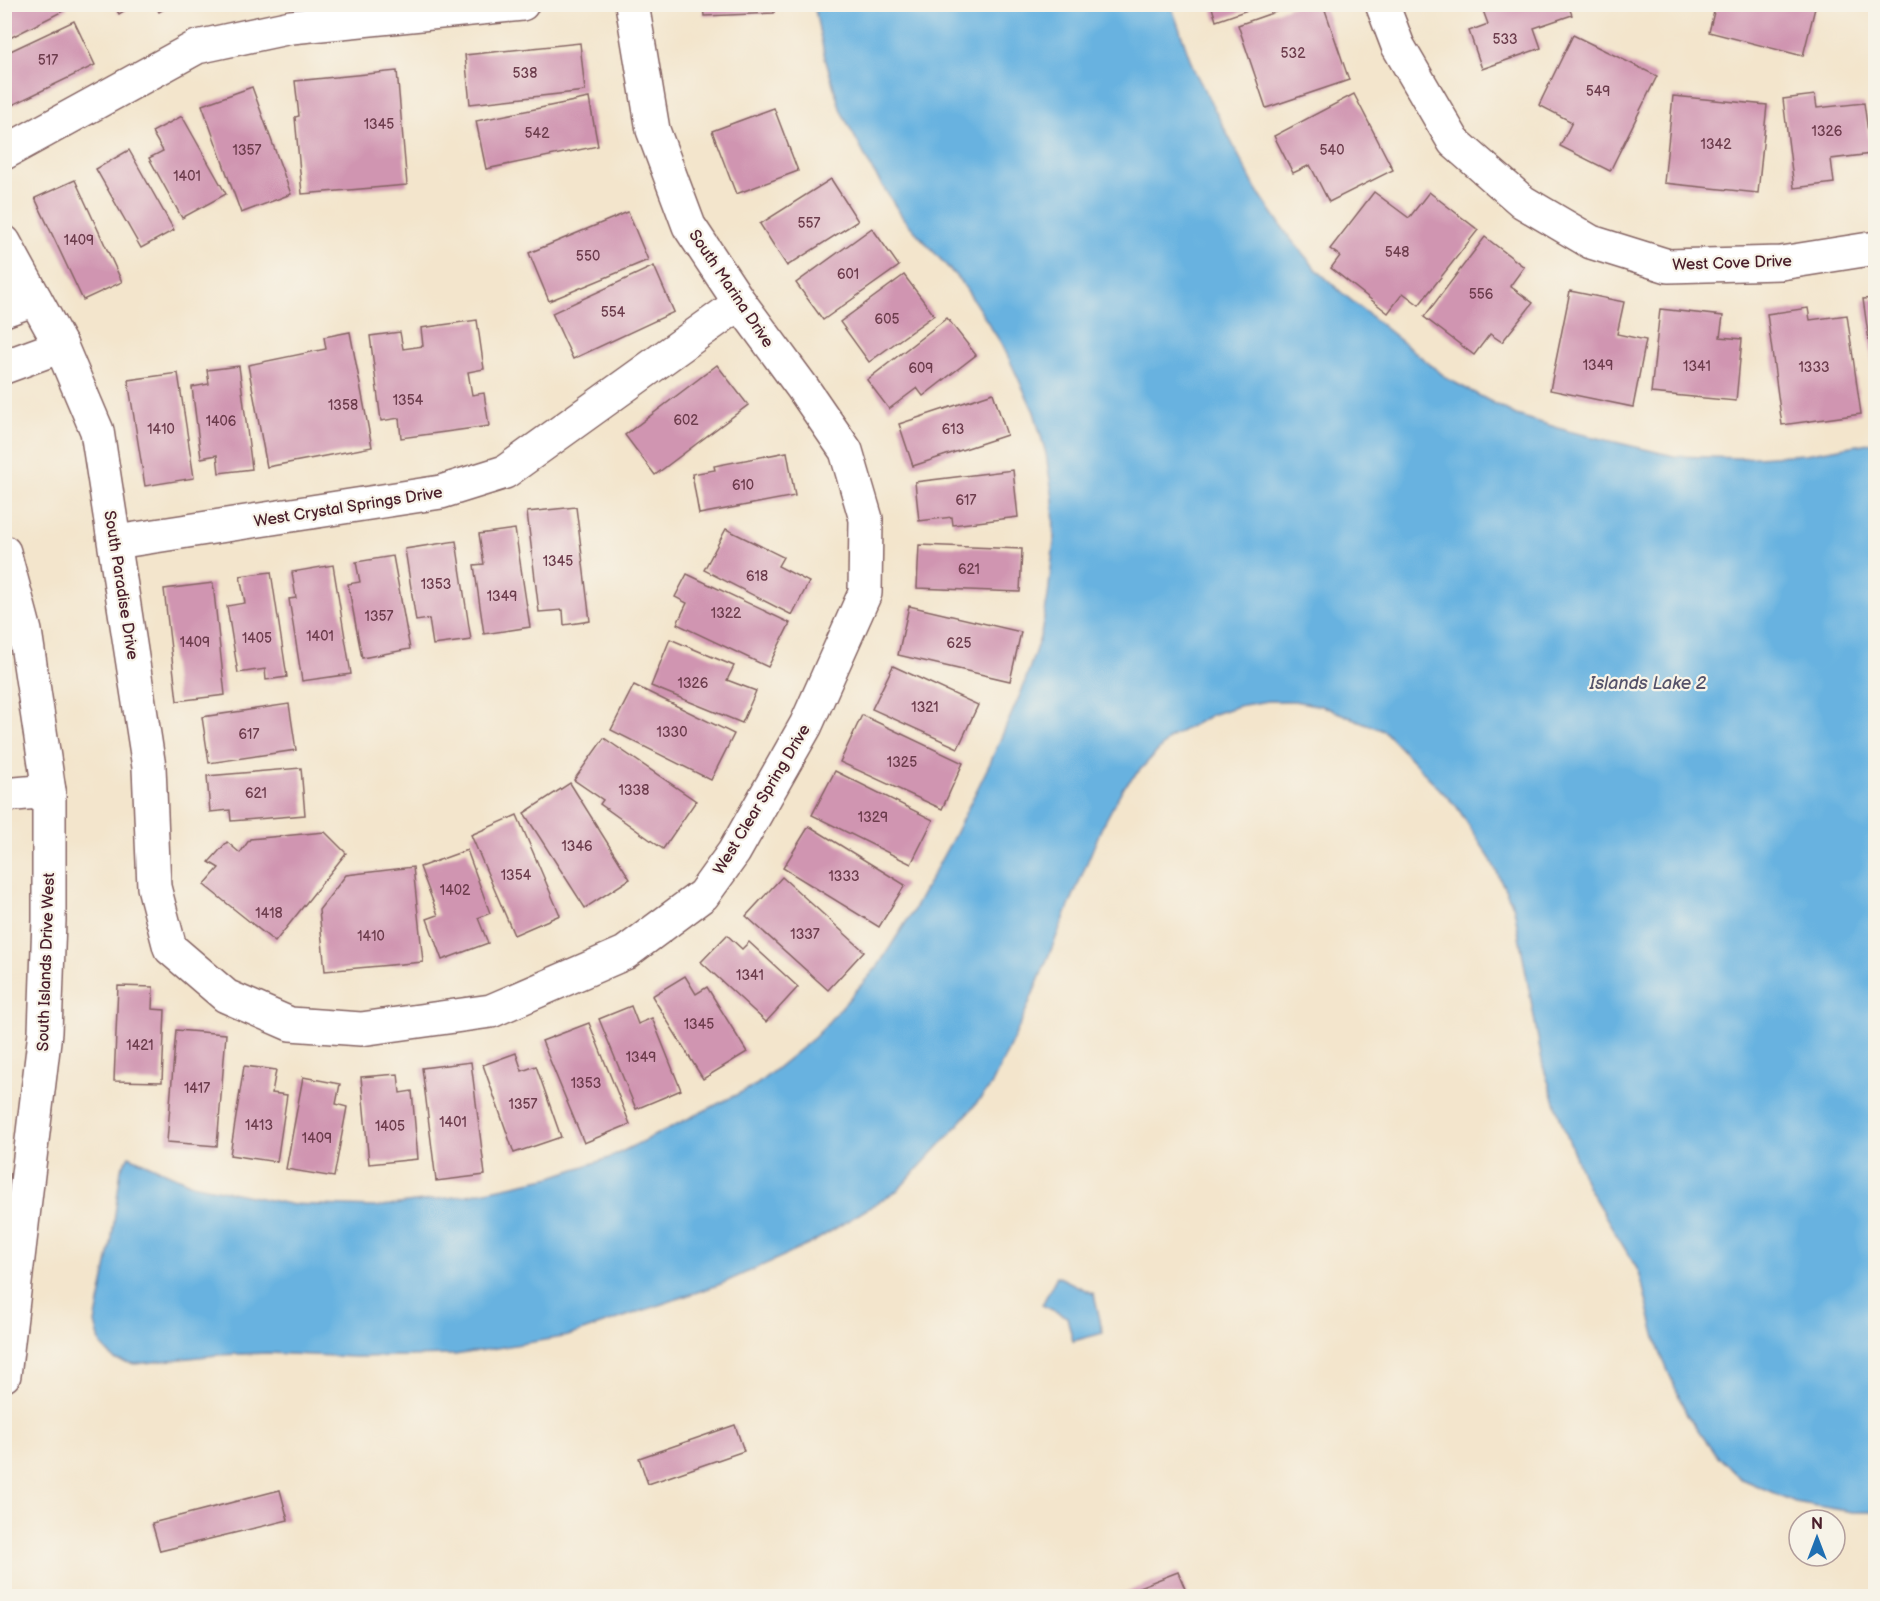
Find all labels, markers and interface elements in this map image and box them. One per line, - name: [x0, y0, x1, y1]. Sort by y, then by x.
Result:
- house number: 533: [1492, 31, 1518, 48]
- house number: 532: [1281, 45, 1306, 62]
- house number: 517: [38, 52, 58, 69]
- house number: 538: [513, 65, 537, 82]
- house number: 549: [1586, 83, 1610, 100]
- house number: 1345: [364, 116, 394, 133]
- house number: 1326: [1812, 123, 1843, 140]
- house number: 542: [525, 125, 550, 142]
- house number: 1342: [1701, 136, 1732, 153]
- house number: 1357: [233, 142, 262, 159]
- house number: 540: [1320, 142, 1344, 159]
- house number: 1401: [173, 168, 201, 185]
- house number: 557: [798, 215, 821, 232]
- street label: South Marina Drive: [684, 226, 777, 352]
- house number: 1409: [64, 232, 94, 249]
- house number: 548: [1385, 244, 1409, 261]
- house number: 550: [576, 248, 600, 265]
- street label: West Cove Drive: [1672, 252, 1793, 275]
- house number: 601: [837, 266, 859, 283]
- house number: 556: [1469, 286, 1494, 303]
- house number: 554: [601, 304, 626, 321]
- house number: 605: [875, 311, 899, 328]
- house number: 1349: [1583, 357, 1613, 374]
- house number: 1341: [1683, 358, 1711, 375]
- house number: 1333: [1798, 359, 1830, 376]
- house number: 609: [909, 360, 933, 377]
- house number: 1354: [393, 392, 424, 409]
- house number: 1358: [328, 397, 358, 414]
- house number: 602: [673, 412, 699, 429]
- house number: 1406: [206, 413, 237, 430]
- house number: 1410: [147, 421, 175, 438]
- house number: 613: [942, 421, 964, 438]
- house number: 610: [732, 477, 754, 494]
- street label: West Crystal Springs Drive: [252, 483, 445, 532]
- house number: 617: [956, 492, 977, 509]
- street label: South Paradise Drive: [99, 509, 142, 662]
- house number: 1345: [543, 553, 573, 570]
- house number: 621: [958, 561, 980, 578]
- house number: 618: [746, 568, 768, 585]
- house number: 1353: [421, 576, 451, 593]
- house number: 1349: [487, 588, 517, 605]
- house number: 1322: [711, 605, 742, 622]
- house number: 1357: [365, 608, 394, 625]
- house number: 1401: [306, 628, 334, 645]
- house number: 1405: [242, 630, 272, 647]
- house number: 1409: [180, 634, 210, 651]
- house number: 625: [947, 635, 971, 652]
- water label: Islands Lake 2: [1589, 673, 1707, 694]
- house number: 1326: [678, 675, 709, 692]
- house number: 1321: [911, 699, 939, 716]
- street label: West Clear Spring Drive: [710, 721, 815, 878]
- house number: 1330: [657, 724, 687, 741]
- house number: 617: [239, 726, 260, 743]
- house number: 1325: [887, 754, 917, 771]
- house number: 1338: [619, 782, 649, 799]
- house number: 621: [245, 785, 267, 802]
- house number: 1329: [858, 809, 888, 826]
- house number: 1346: [561, 838, 593, 855]
- house number: 1354: [501, 867, 532, 884]
- house number: 1333: [828, 868, 860, 885]
- street label: South Islands Drive West: [34, 872, 59, 1052]
- house number: 1402: [440, 882, 471, 899]
- house number: 1418: [255, 905, 283, 922]
- house number: 1337: [790, 926, 820, 943]
- house number: 1410: [357, 928, 385, 945]
- house number: 1341: [736, 967, 764, 984]
- house number: 1345: [684, 1016, 714, 1033]
- house number: 1421: [126, 1037, 154, 1054]
- house number: 1349: [626, 1049, 656, 1066]
- house number: 1353: [571, 1075, 601, 1092]
- house number: 1417: [184, 1080, 210, 1097]
- house number: 1357: [509, 1096, 538, 1113]
- house number: 1401: [439, 1114, 467, 1131]
- house number: 1413: [245, 1117, 273, 1134]
- house number: 1405: [375, 1118, 405, 1135]
- house number: 1409: [302, 1130, 332, 1147]
- north arrow: [1787, 1508, 1847, 1568]
- text: N: [1811, 1515, 1823, 1534]

